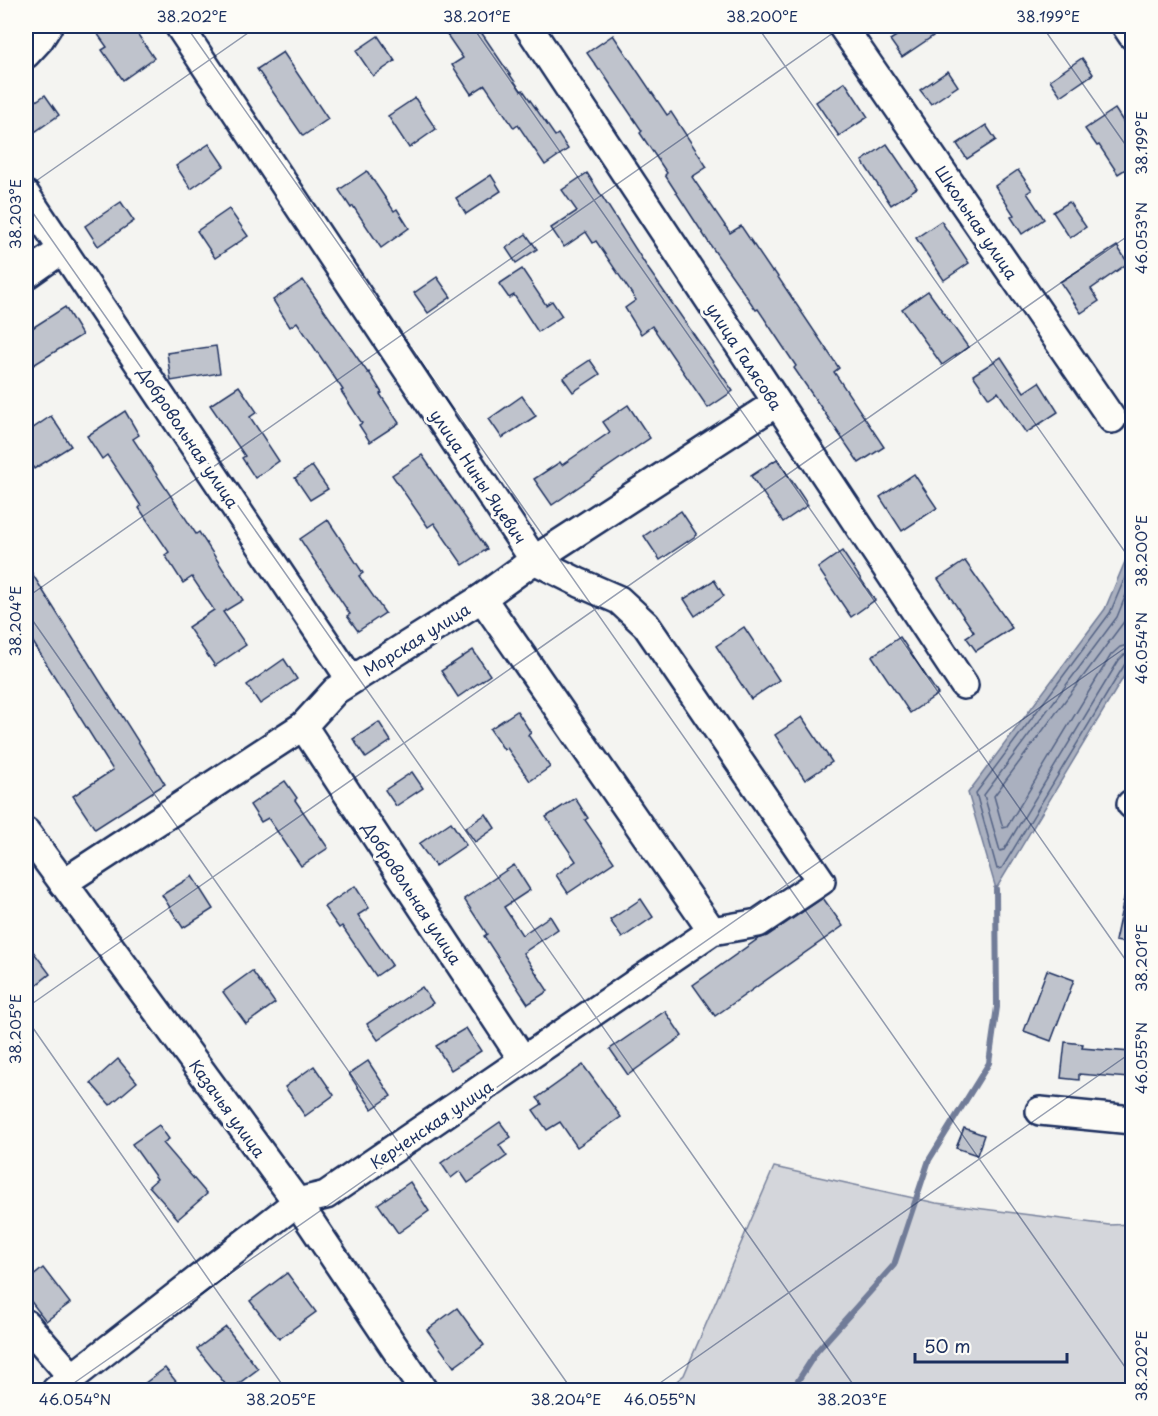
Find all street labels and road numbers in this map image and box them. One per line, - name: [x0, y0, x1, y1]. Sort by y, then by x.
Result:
- street label: Школьная улица: [930, 160, 1024, 284]
- street label: улица Галясова: [701, 298, 789, 414]
- street label: Добровольная улица: [132, 361, 245, 512]
- street label: улица Нины Яцевич: [425, 404, 533, 548]
- street label: Морская улица: [358, 596, 474, 682]
- street label: Добровольная улица: [357, 816, 468, 969]
- street label: Казачья улица: [184, 1054, 272, 1162]
- street label: Керченская улица: [365, 1074, 497, 1174]

